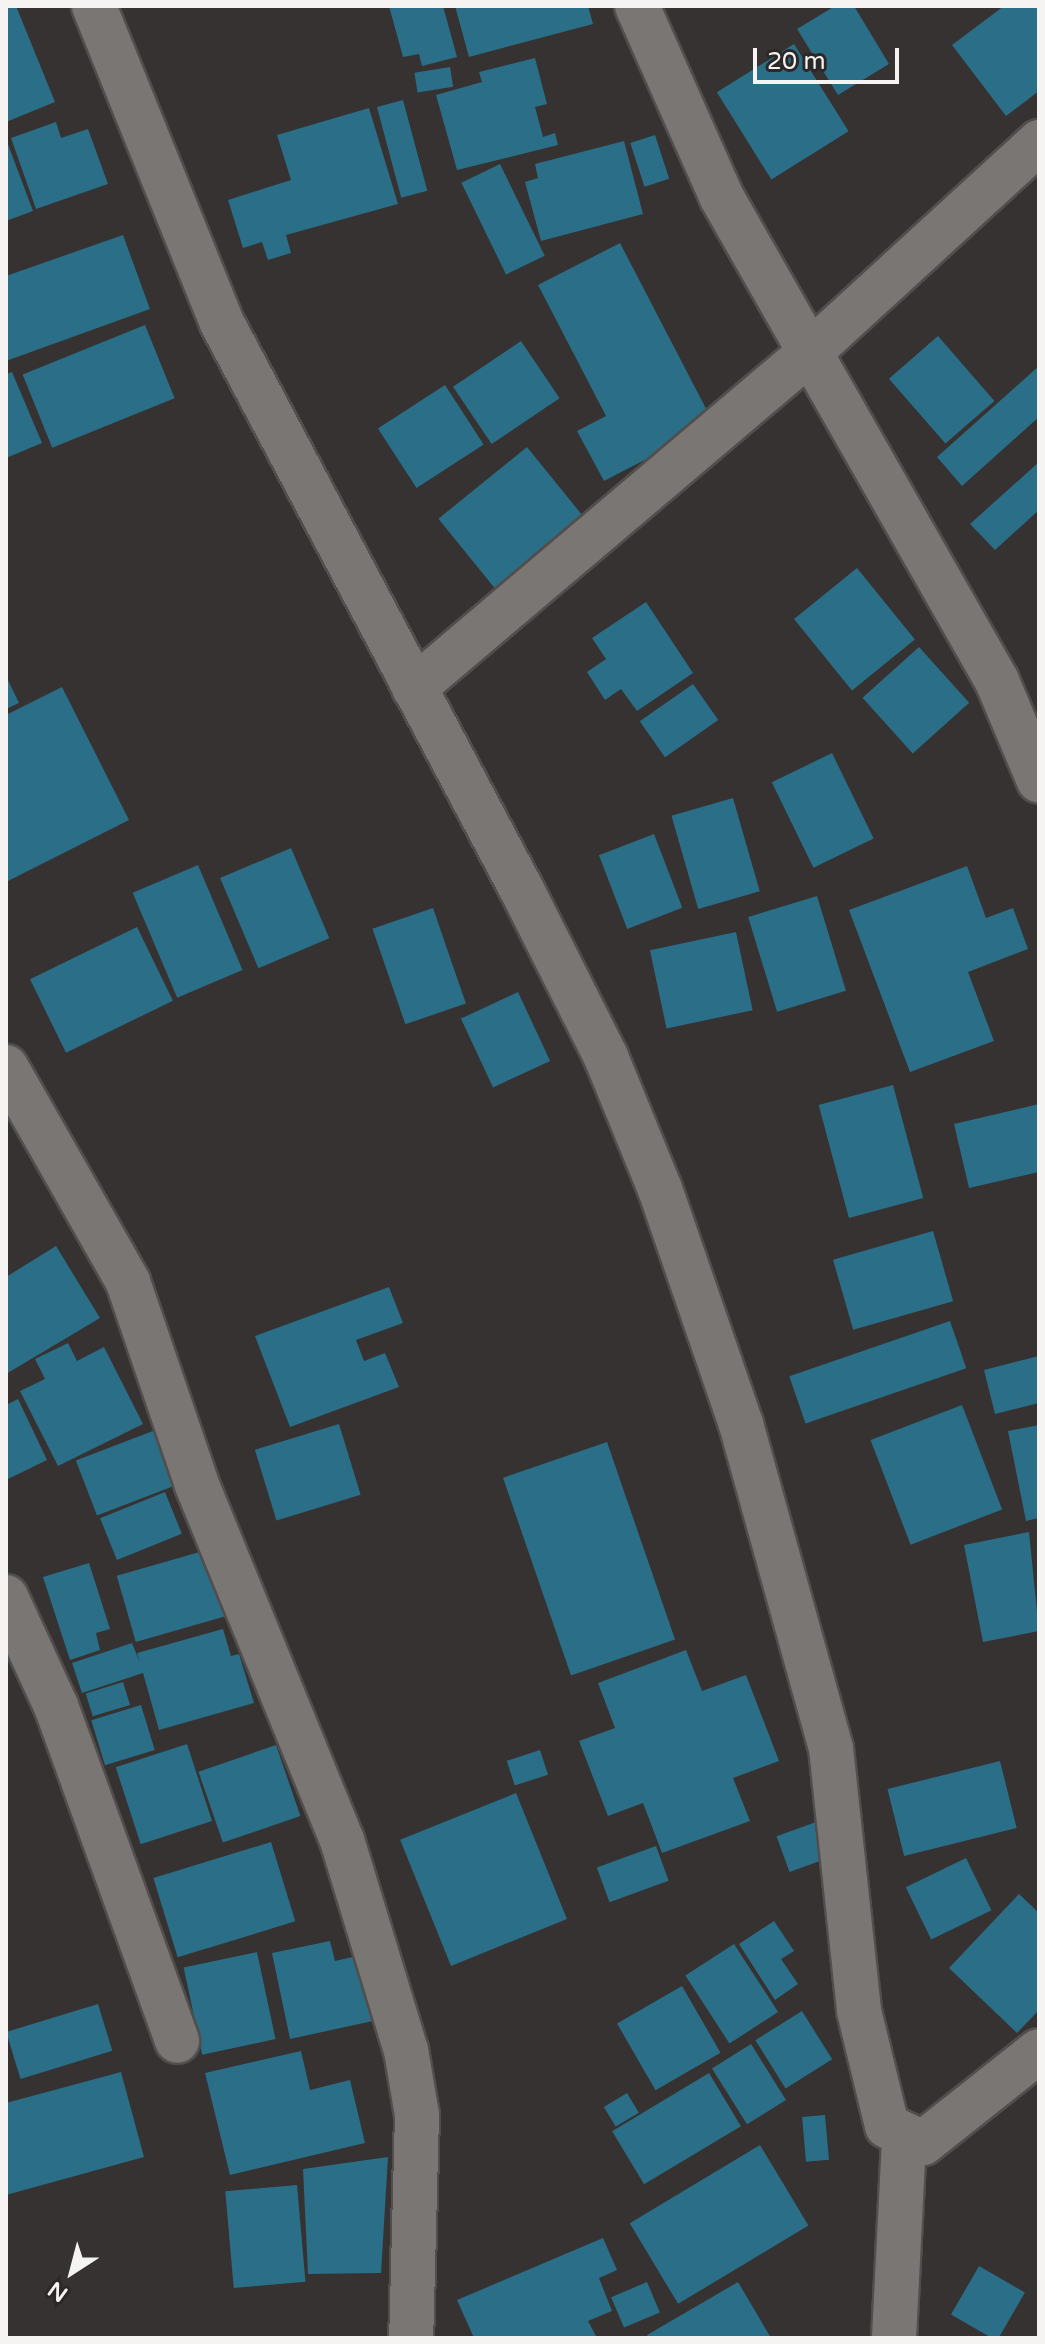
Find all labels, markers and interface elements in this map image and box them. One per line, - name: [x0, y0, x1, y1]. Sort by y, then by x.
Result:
- scale bar: [757, 32, 903, 82]
- text: 20 m: [767, 47, 825, 76]
- north arrow: [32, 2232, 112, 2312]
- text: N: [43, 2276, 73, 2307]

